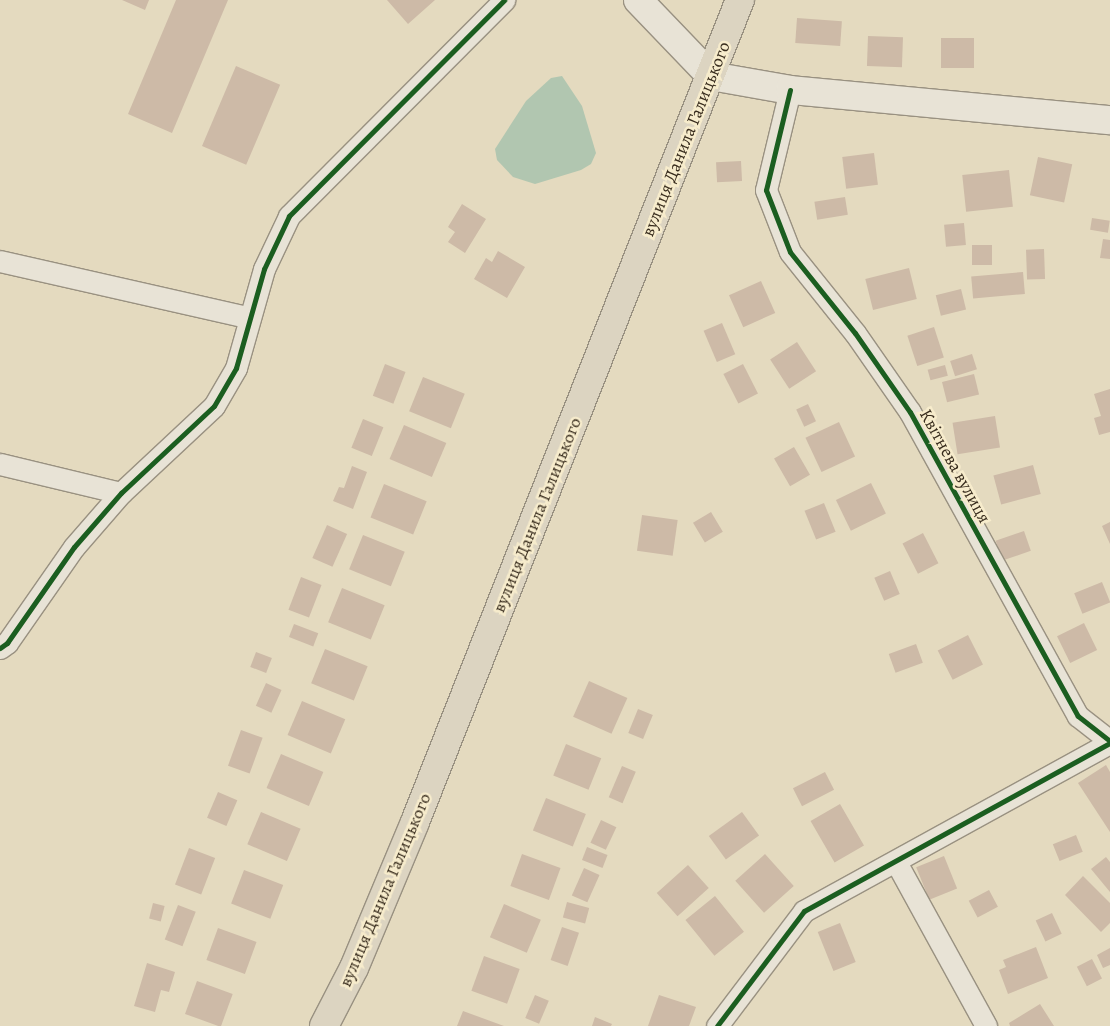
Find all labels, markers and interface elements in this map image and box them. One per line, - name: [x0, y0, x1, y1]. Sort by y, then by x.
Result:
- street label: вулиця Данила Галицького: [637, 38, 735, 240]
- street label: Квітнева вулиця: [915, 405, 995, 527]
- street label: вулиця Данила Галицького: [488, 414, 586, 616]
- street label: вулиця Данила Галицького: [334, 790, 436, 990]

